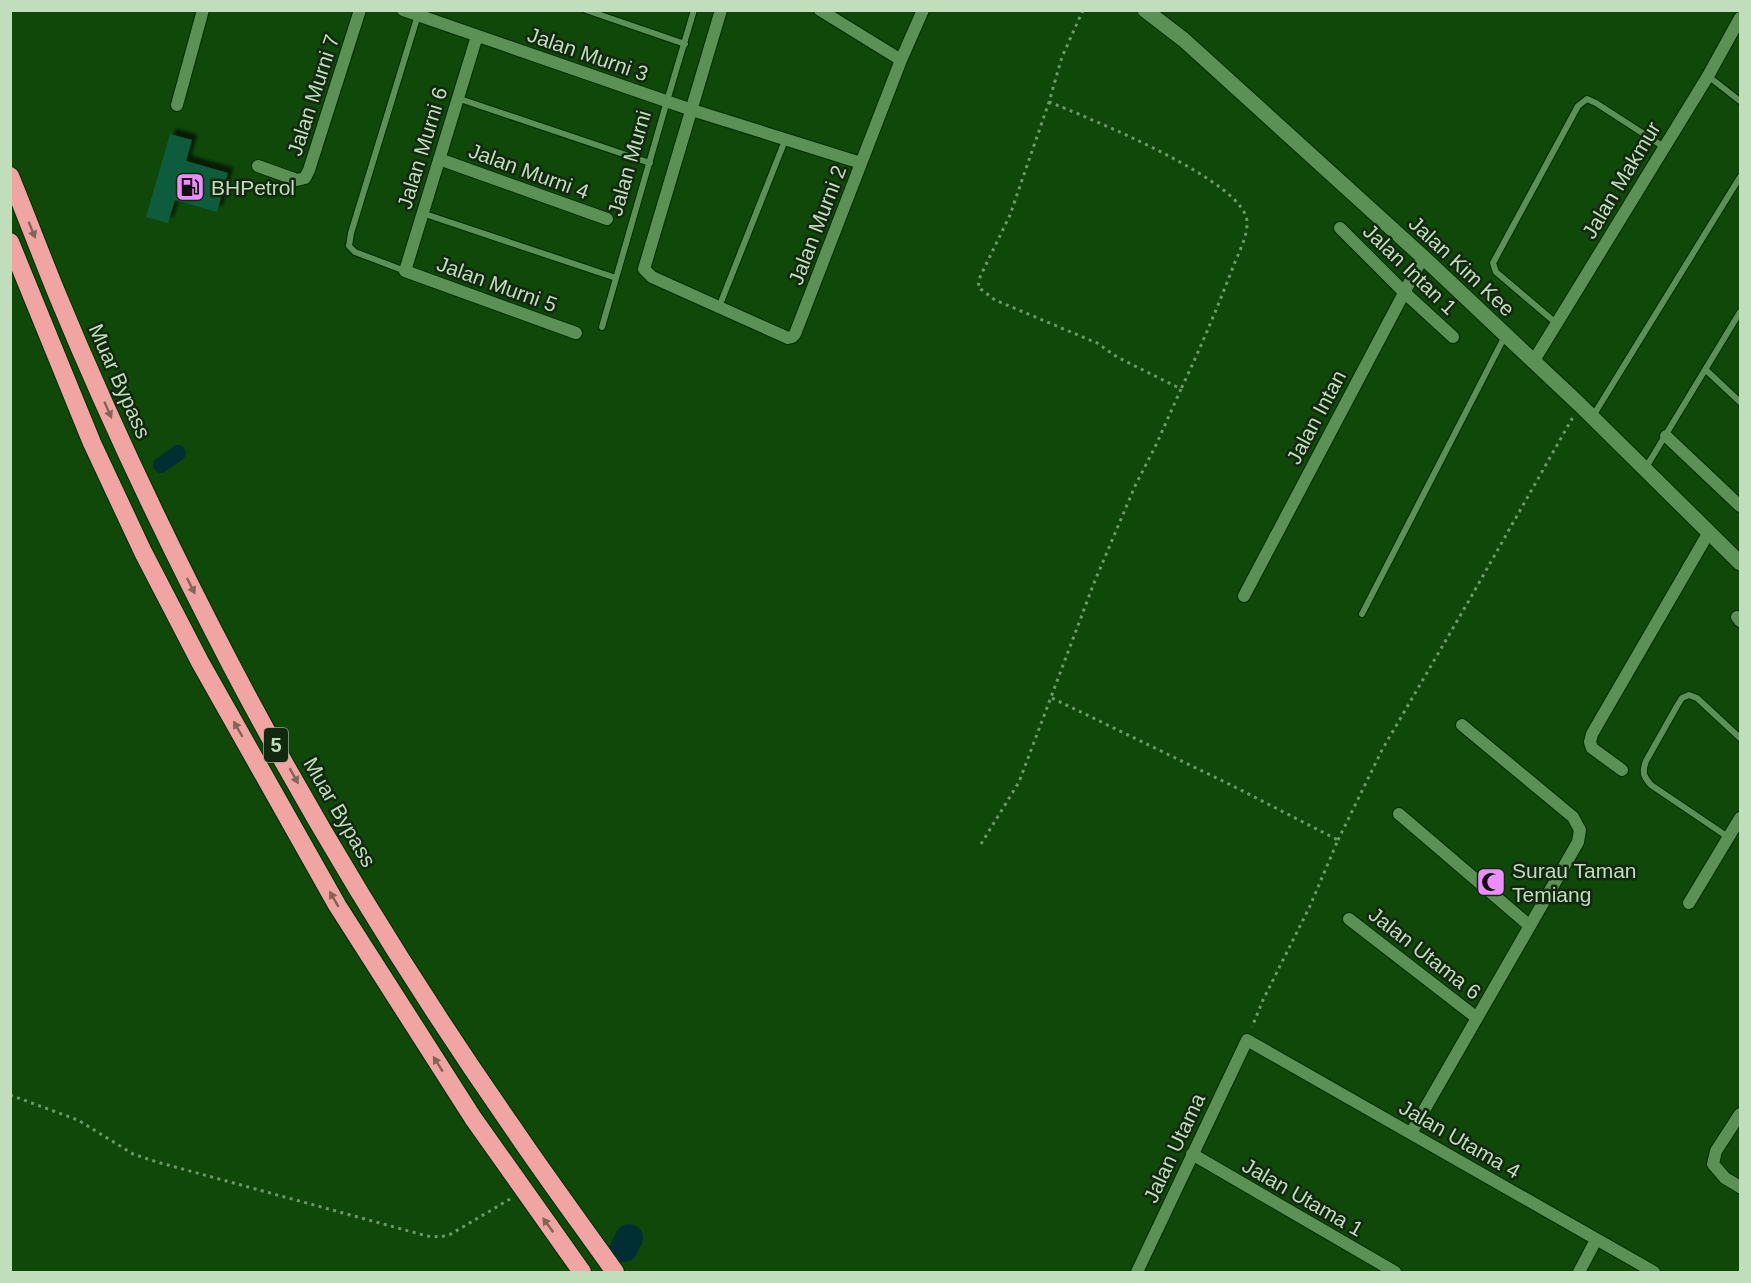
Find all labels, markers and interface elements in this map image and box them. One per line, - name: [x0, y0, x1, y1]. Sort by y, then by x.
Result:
- street label: Jalan Murni 3: [525, 23, 651, 85]
- street label: Jalan Murni 7: [283, 32, 343, 158]
- street label: Jalan Murni 6: [393, 84, 451, 212]
- street label: Jalan Murni: [603, 108, 655, 218]
- street label: Jalan Makmur: [1577, 118, 1665, 242]
- street label: Jalan Murni 4: [466, 139, 592, 203]
- street label: Jalan Murni 2: [784, 162, 850, 288]
- fuel station icon: BHPetrol: [174, 171, 206, 203]
- place label: BHPetrol: [211, 176, 295, 199]
- street label: Jalan Kim Kee: [1405, 211, 1519, 321]
- street label: Jalan Intan 1: [1359, 219, 1461, 319]
- one-way arrow: [28, 222, 38, 240]
- street label: Jalan Murni 5: [434, 252, 560, 316]
- street label: Muar Bypass: [85, 320, 155, 442]
- street label: Jalan Intan: [1282, 366, 1350, 468]
- one-way arrow: [104, 401, 114, 419]
- one-way arrow: [187, 578, 196, 595]
- one-way arrow: [233, 721, 243, 738]
- road number: 5: [264, 728, 288, 762]
- street label: Muar Bypass: [299, 753, 381, 871]
- one-way arrow: [289, 768, 299, 785]
- place label: Surau Taman Temiang: [1512, 859, 1637, 906]
- mosque icon: Surau Taman Temiang: [1475, 866, 1507, 898]
- one-way arrow: [329, 890, 339, 907]
- street label: Jalan Utama 6: [1365, 902, 1485, 1004]
- one-way arrow: [433, 1056, 444, 1072]
- street label: Jalan Utama: [1139, 1089, 1209, 1206]
- street label: Jalan Utama 4: [1396, 1095, 1525, 1183]
- street label: Jalan Utama 1: [1239, 1153, 1367, 1241]
- one-way arrow: [542, 1217, 554, 1233]

